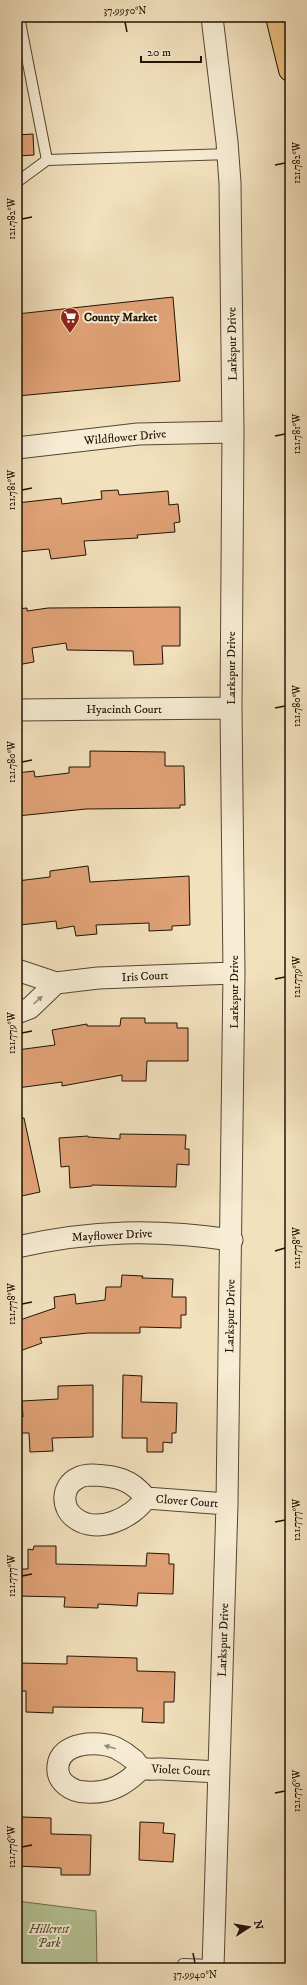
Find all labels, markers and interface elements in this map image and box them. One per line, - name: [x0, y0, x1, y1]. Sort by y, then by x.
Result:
- text: 37.9950°N: [103, 5, 147, 17]
- scale bar: [141, 38, 201, 64]
- text: 20 m: [147, 45, 171, 60]
- text: 121.782°W: [291, 141, 303, 184]
- text: 121.782°W: [6, 197, 18, 240]
- supermarket icon: County Market: [59, 306, 81, 334]
- street label: Larkspur Drive: [224, 307, 241, 381]
- place label: County Market: [84, 310, 157, 325]
- text: 121.781°W: [291, 413, 303, 454]
- street label: Wildflower Drive: [82, 426, 167, 449]
- text: 121.781°W: [6, 469, 18, 510]
- street label: Larkspur Drive: [224, 631, 239, 705]
- text: 121.780°W: [291, 684, 303, 727]
- street label: Hyacinth Court: [86, 702, 162, 717]
- text: 121.780°W: [6, 740, 18, 783]
- street label: Larkspur Drive: [227, 955, 242, 1029]
- text: 121.779°W: [291, 955, 303, 998]
- street label: Iris Court: [121, 968, 169, 985]
- one-way arrow: [33, 996, 43, 1005]
- text: 121.779°W: [6, 1011, 18, 1054]
- street label: Mayflower Drive: [71, 1226, 153, 1245]
- text: 121.778°W: [291, 1226, 303, 1269]
- street label: Larkspur Drive: [222, 1279, 239, 1353]
- text: 121.778°W: [6, 1282, 18, 1325]
- street label: Clover Court: [155, 1492, 219, 1511]
- text: 121.777°W: [291, 1498, 303, 1541]
- text: 121.777°W: [6, 1554, 18, 1597]
- street label: Larkspur Drive: [215, 1603, 232, 1677]
- one-way arrow: [104, 1744, 116, 1750]
- street label: Violet Court: [150, 1761, 211, 1780]
- text: 121.776°W: [291, 1769, 303, 1812]
- text: 121.776°W: [6, 1825, 18, 1868]
- north arrow: [229, 1907, 269, 1947]
- text: N: [250, 1919, 266, 1931]
- park label: Hillcrest Park: [28, 1922, 70, 1951]
- text: 37.9940°N: [173, 1969, 217, 1981]

